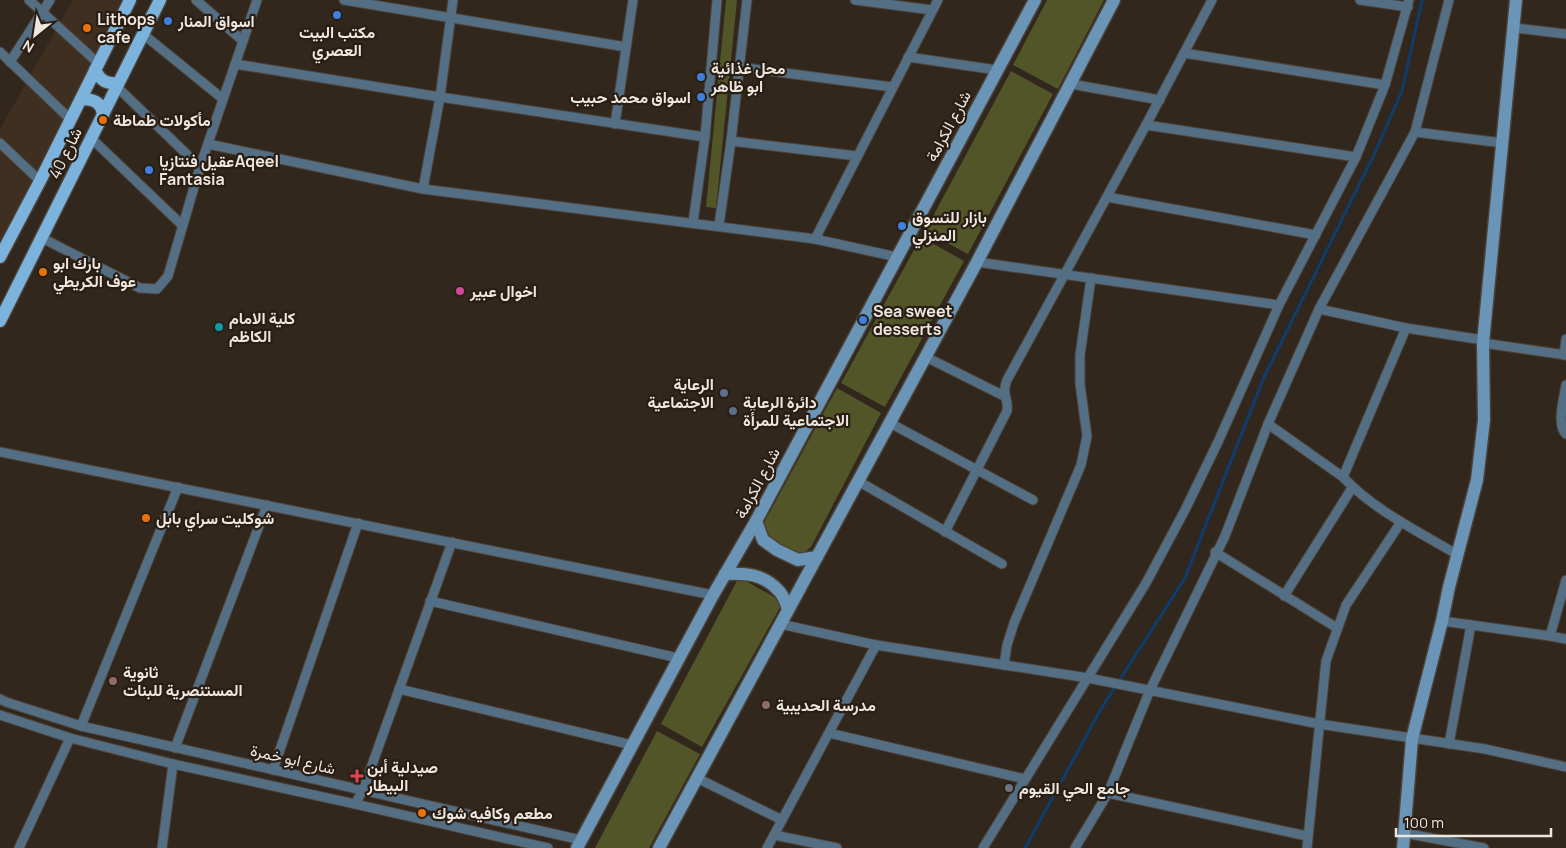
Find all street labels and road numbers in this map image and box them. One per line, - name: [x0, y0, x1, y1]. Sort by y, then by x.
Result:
- street label: شارع الكرامة: [920, 87, 977, 166]
- street label: شارع 40: [43, 124, 88, 183]
- street label: شارع الكرامة: [729, 444, 786, 523]
- street label: شارع ابو خمرة: [248, 739, 338, 780]

